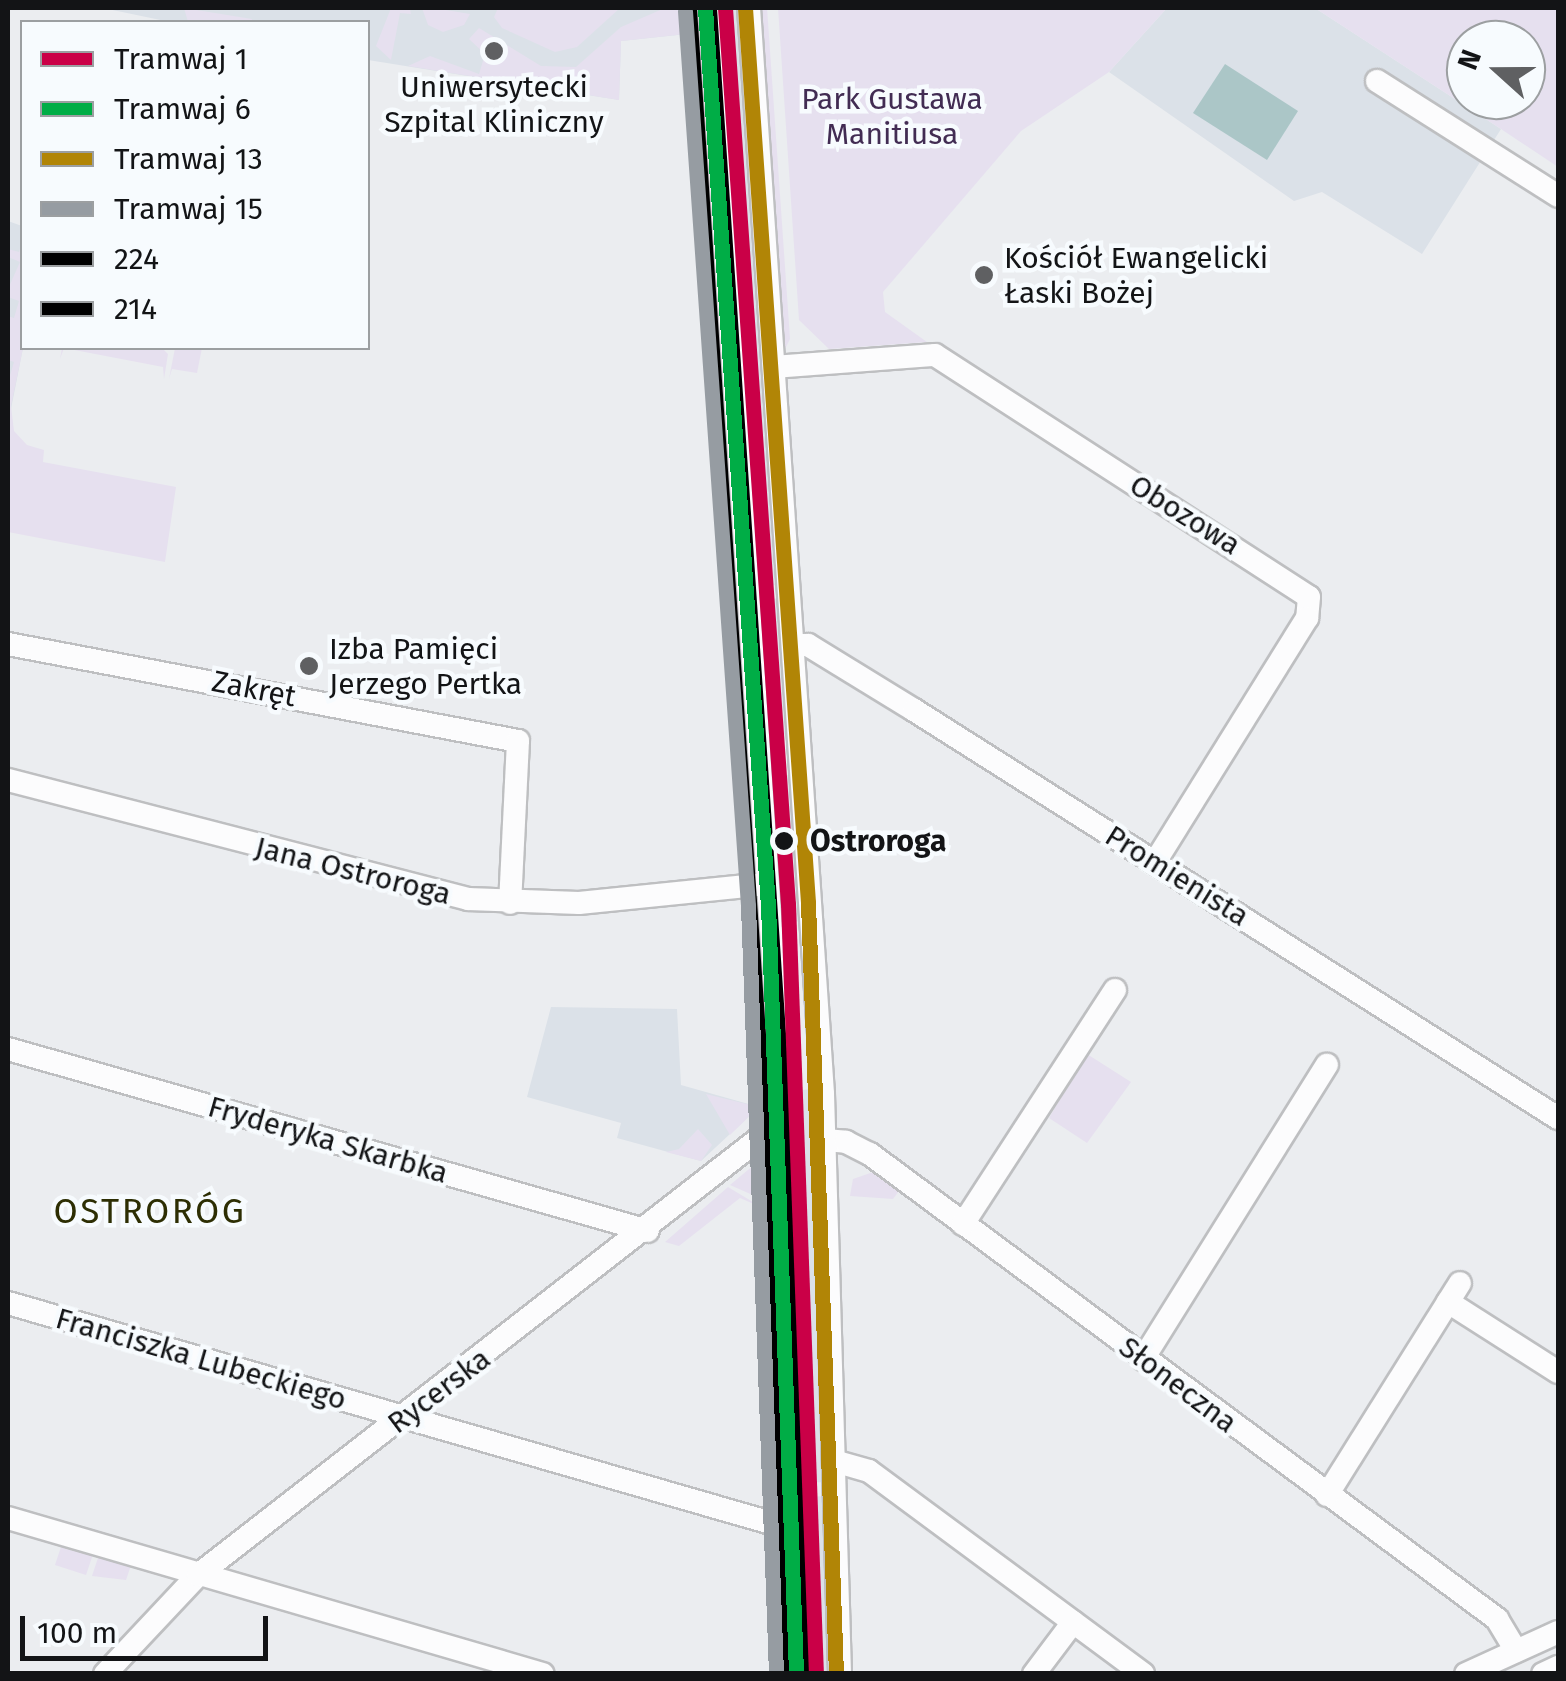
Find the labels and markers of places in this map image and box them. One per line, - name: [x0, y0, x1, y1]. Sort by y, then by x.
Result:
- marker: Uniwersytecki Szpital Kliniczny: [481, 38, 507, 64]
- place label: Uniwersytecki Szpital Kliniczny: [384, 69, 604, 140]
- place label: Kościół Ewangelicki Łaski Bożej: [1004, 240, 1268, 310]
- marker: Kościół Ewangelicki Łaski Bożej: [973, 264, 995, 286]
- place label: Izba Pamięci Jerzego Pertka: [329, 631, 522, 702]
- marker: Izba Pamięci Jerzego Pertka: [298, 655, 320, 677]
- place label: Ostroroga: [810, 823, 946, 859]
- marker: Ostroroga: [767, 824, 801, 858]

